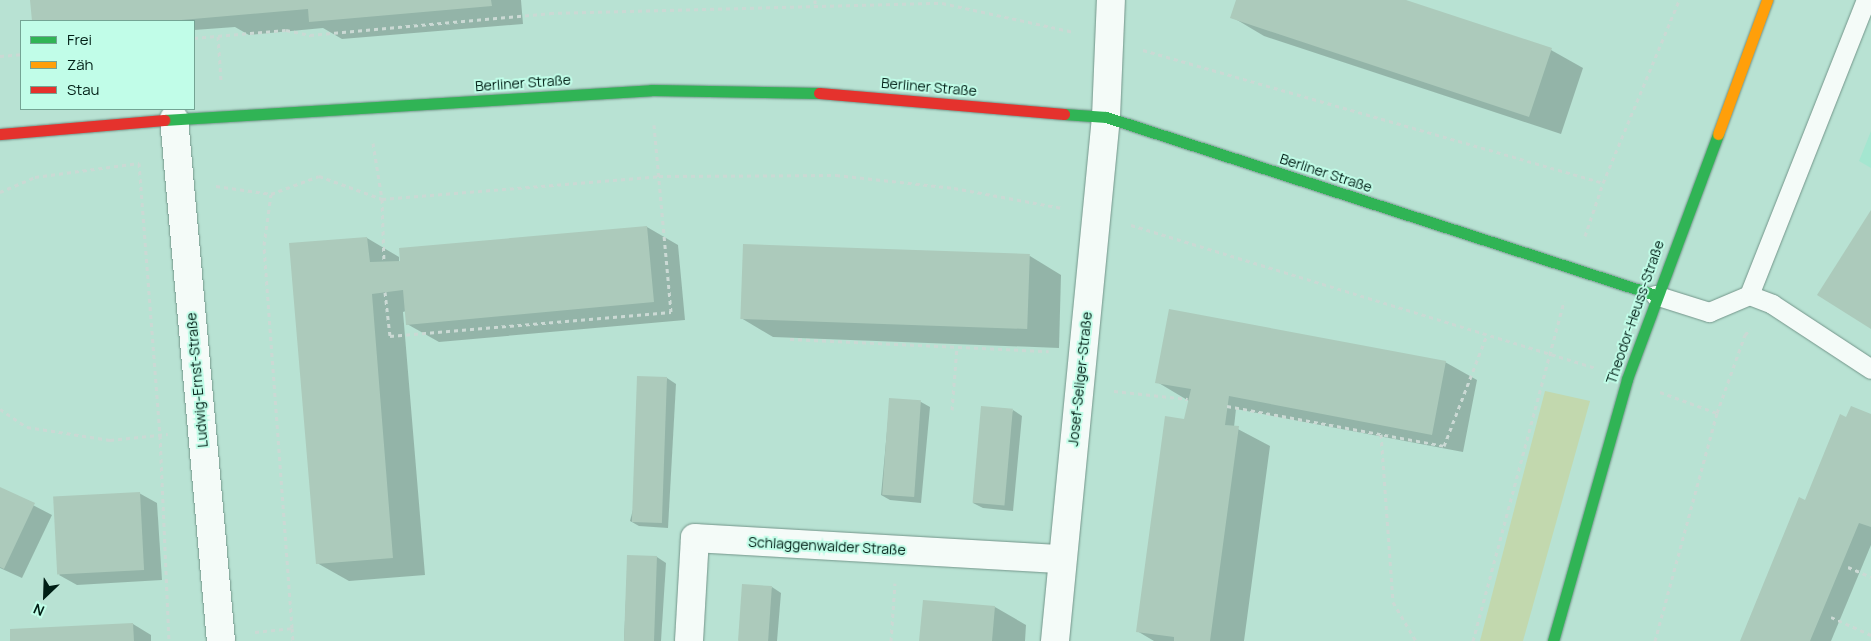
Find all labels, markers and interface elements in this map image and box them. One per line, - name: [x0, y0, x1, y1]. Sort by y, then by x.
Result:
- legend: [20, 20, 195, 110]
- text: Frei: [67, 29, 92, 50]
- text: Zäh: [67, 54, 93, 75]
- street label: Berliner Straße: [475, 71, 571, 95]
- street label: Berliner Straße: [880, 74, 978, 100]
- text: Stau: [67, 79, 100, 100]
- street label: Berliner Straße: [1278, 150, 1374, 196]
- street label: Theodor-Heuss-Straße: [1603, 238, 1667, 386]
- street label: Josef-Seliger-Straße: [1065, 311, 1095, 447]
- street label: Ludwig-Ernst-Straße: [183, 312, 211, 448]
- street label: Schlaggenwalder Straße: [748, 533, 906, 559]
- north arrow: [20, 571, 70, 621]
- text: N: [30, 599, 47, 621]

